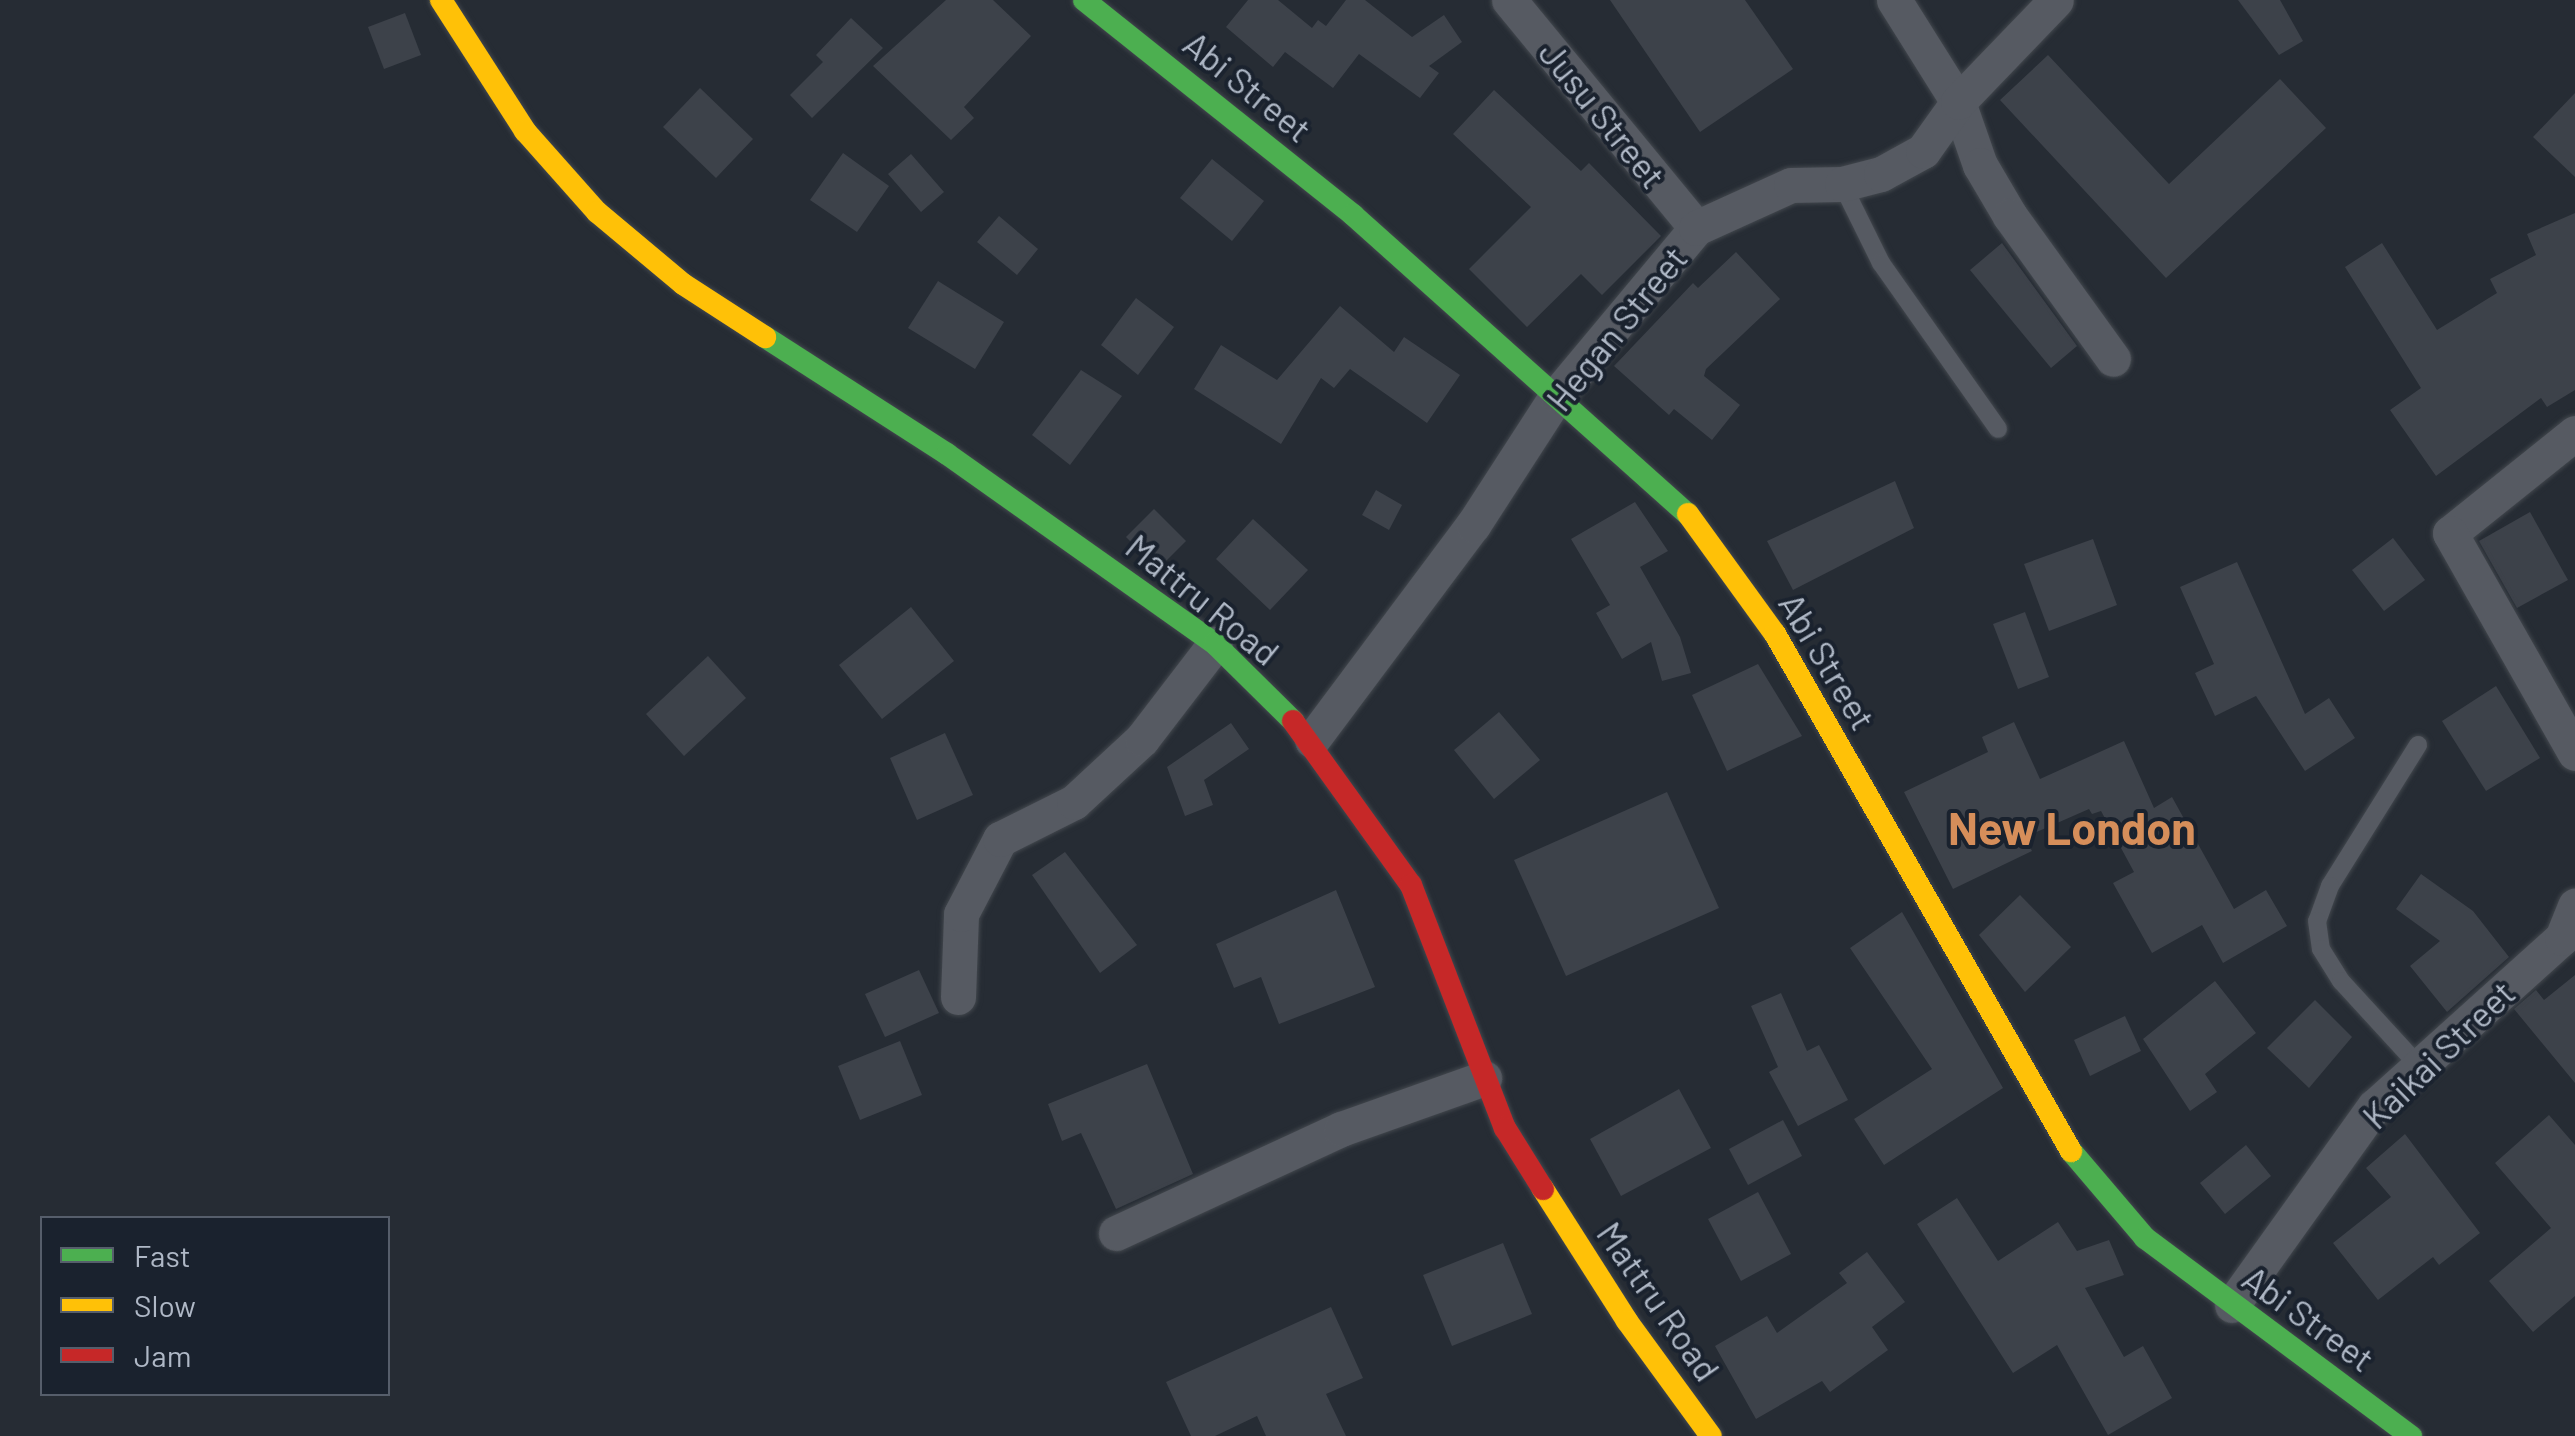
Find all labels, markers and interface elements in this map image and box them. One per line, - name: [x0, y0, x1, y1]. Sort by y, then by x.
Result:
- street label: Abi Street: [1176, 22, 1320, 150]
- street label: Jusu Street: [1531, 32, 1675, 196]
- street label: Hegan Street: [1537, 237, 1695, 419]
- street label: Mattru Road: [1118, 525, 1288, 673]
- street label: Abi Street: [1771, 585, 1885, 737]
- district label: New London: [1948, 801, 2196, 855]
- street label: Kaikai Street: [2353, 971, 2523, 1137]
- street label: Mattru Road: [1589, 1214, 1729, 1388]
- legend: [40, 1216, 390, 1396]
- text: Fast: [134, 1237, 191, 1273]
- street label: Abi Street: [2235, 1256, 2383, 1380]
- text: Slow: [134, 1287, 196, 1323]
- text: Jam: [134, 1337, 191, 1373]

